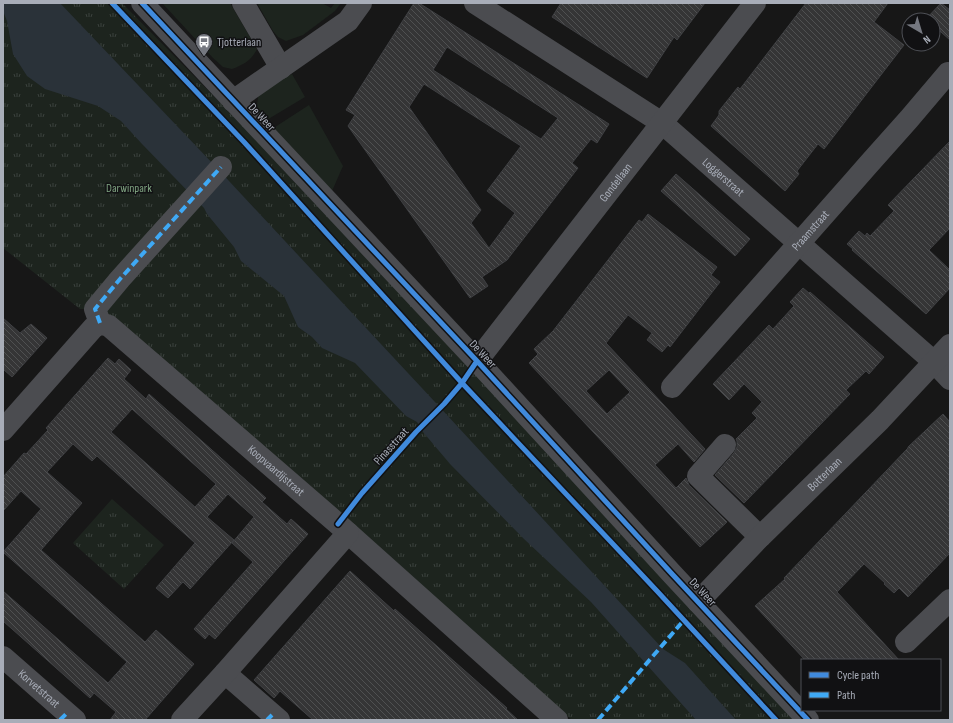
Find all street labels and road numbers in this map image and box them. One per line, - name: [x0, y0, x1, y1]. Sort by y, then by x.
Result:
- street label: De Weer: [245, 100, 279, 135]
- street label: Loggerstraat: [699, 155, 748, 200]
- street label: Gondellaan: [596, 160, 636, 205]
- street label: Praamstraat: [789, 207, 833, 254]
- street label: De Weer: [466, 337, 500, 372]
- street label: Pinasstraat: [371, 424, 412, 468]
- street label: Koopvaardijstraat: [244, 442, 308, 500]
- street label: Botterlaan: [804, 454, 845, 495]
- street label: De Weer: [686, 575, 720, 610]
- street label: Korvetstraat: [15, 667, 63, 712]

